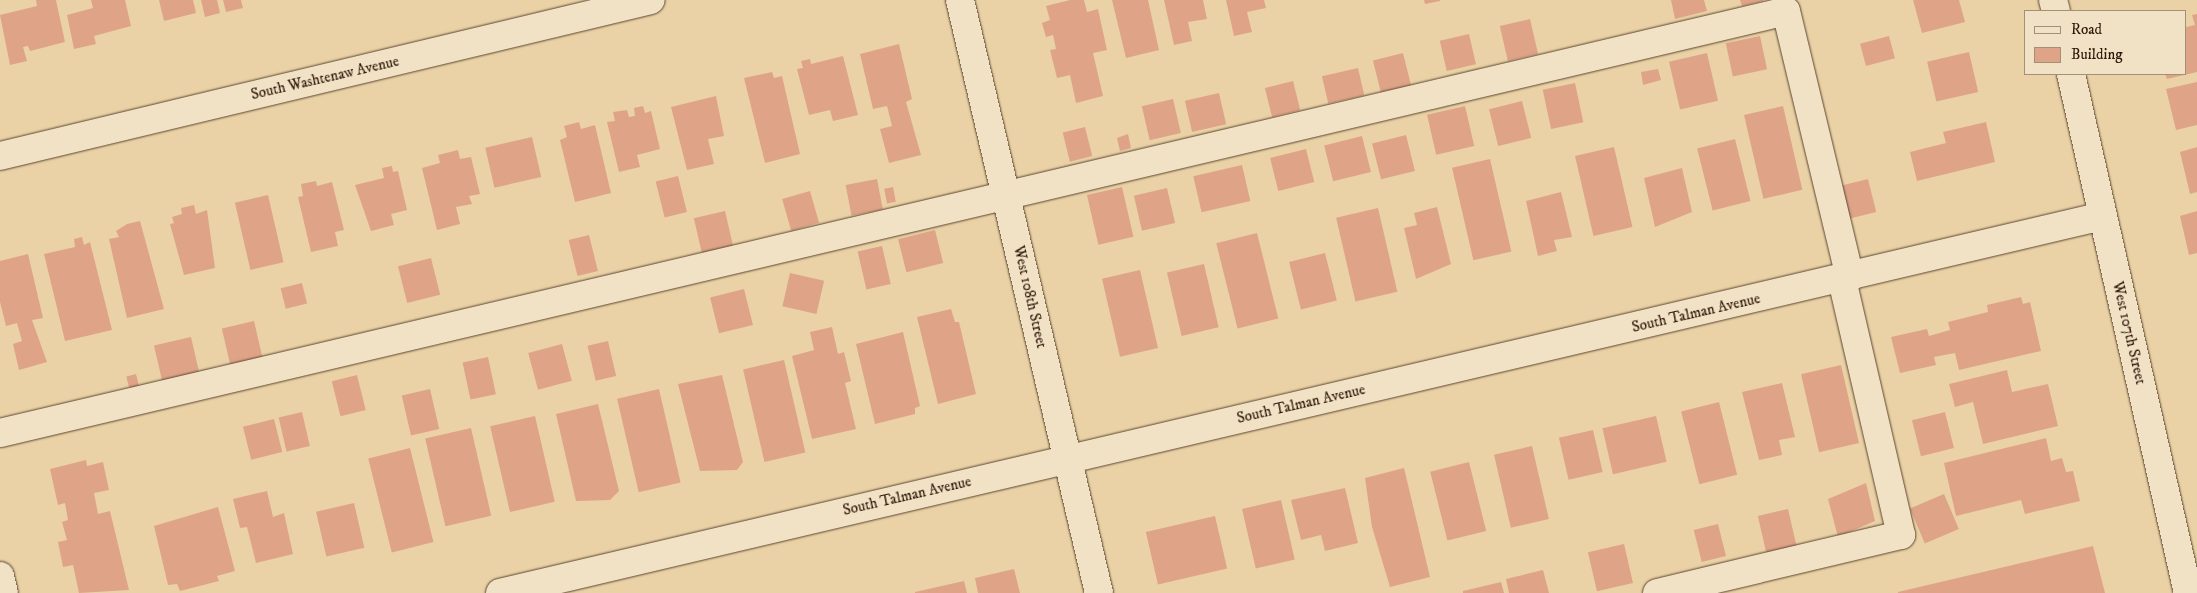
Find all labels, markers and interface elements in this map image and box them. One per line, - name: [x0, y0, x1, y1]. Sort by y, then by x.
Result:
- legend: [2024, 10, 2187, 75]
- text: Road: [2071, 20, 2102, 39]
- text: Building: [2071, 45, 2123, 64]
- street label: South Washtenaw Avenue: [249, 52, 401, 104]
- street label: West 108th Street: [1009, 244, 1051, 350]
- street label: West 107th Street: [2108, 280, 2150, 386]
- street label: South Talman Avenue: [1630, 289, 1762, 337]
- street label: South Talman Avenue: [1235, 380, 1367, 428]
- street label: South Talman Avenue: [841, 472, 973, 520]

